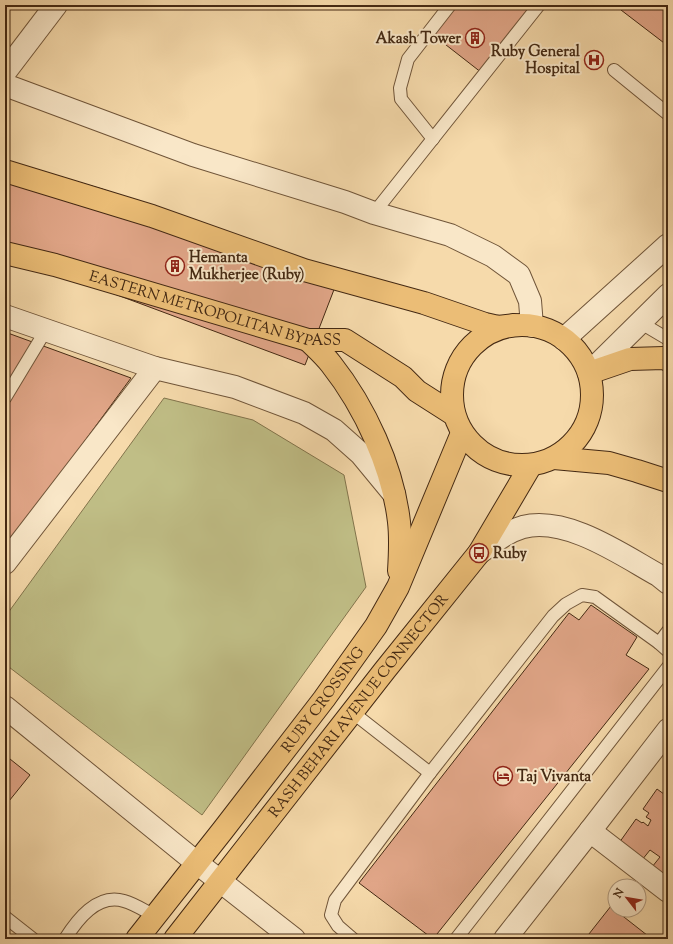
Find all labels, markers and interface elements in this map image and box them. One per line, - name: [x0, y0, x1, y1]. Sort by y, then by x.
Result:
- building icon: Akash Tower: [464, 27, 486, 49]
- place label: Akash Tower: [375, 29, 461, 50]
- place label: Ruby General Hospital: [491, 42, 581, 80]
- hospital icon: Ruby General Hospital: [583, 49, 605, 71]
- place label: Hemanta Mukherjee (Ruby): [189, 248, 305, 286]
- building icon: Hemanta Mukherjee (Ruby): [164, 255, 186, 277]
- street label: EASTERN METROPOLITAN BYPASS: [86, 267, 341, 353]
- bus stop icon: Ruby: [468, 542, 490, 564]
- place label: Ruby: [493, 544, 528, 565]
- street label: RASH BEHARI AVENUE CONNECTOR: [265, 590, 454, 823]
- street label: RUBY CROSSING: [277, 643, 370, 758]
- hotel icon: Taj Vivanta: [492, 765, 514, 787]
- place label: Taj Vivanta: [517, 767, 591, 788]
- north arrow: [607, 878, 647, 918]
- text: N: [610, 885, 629, 902]

